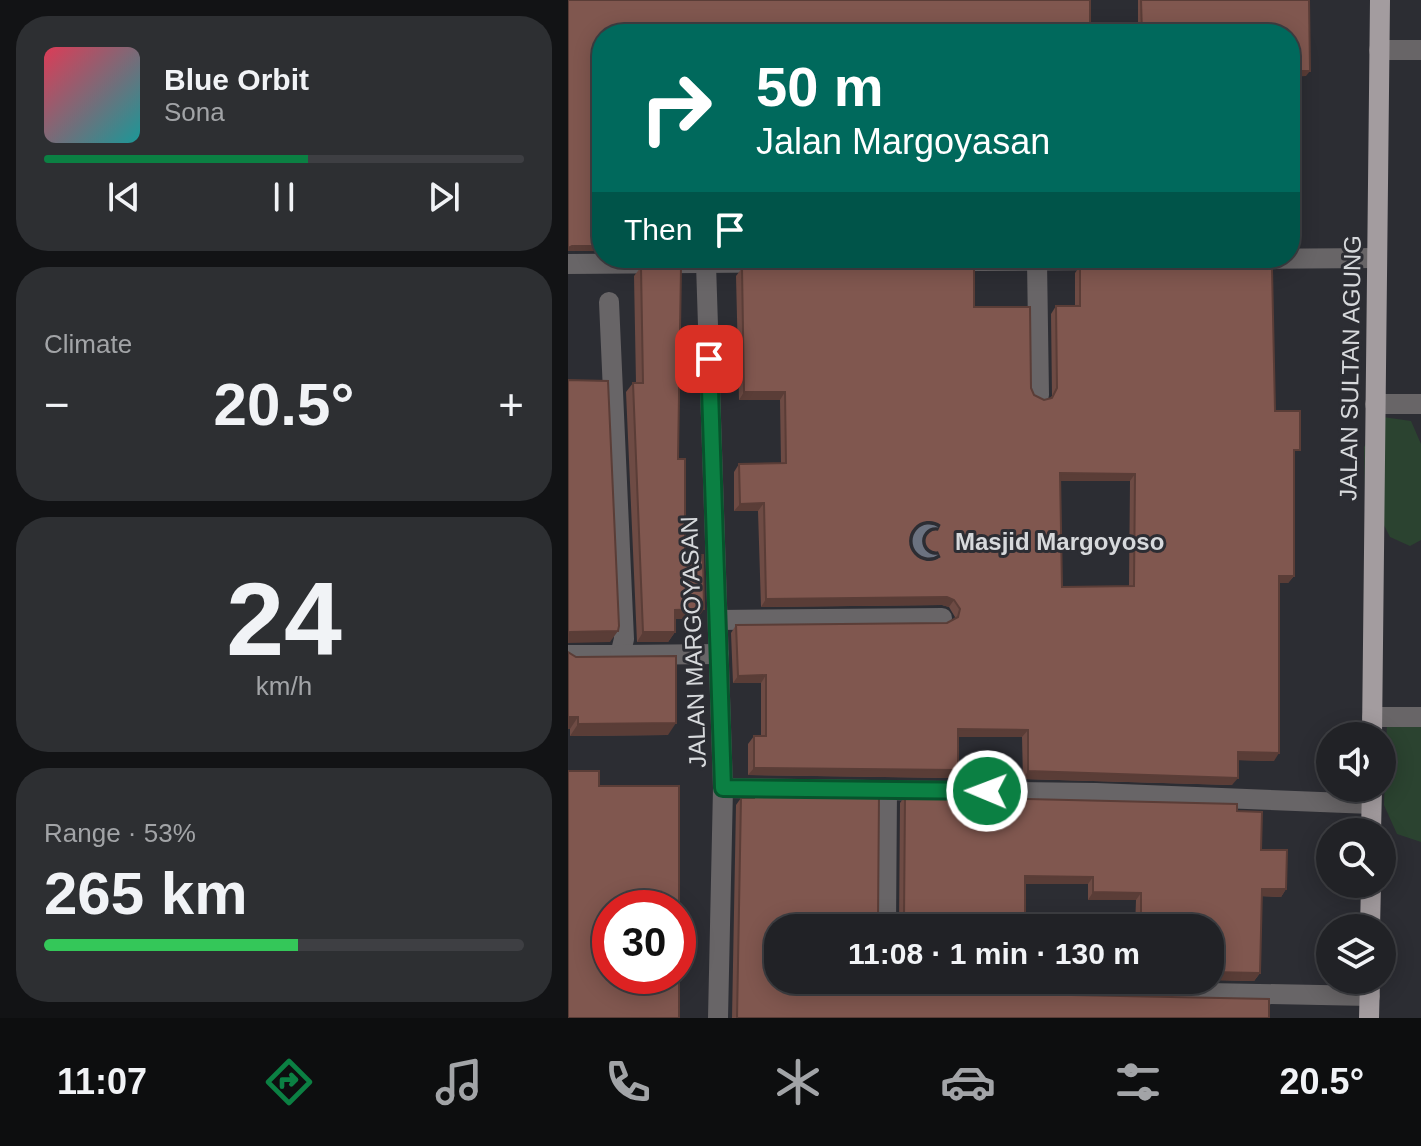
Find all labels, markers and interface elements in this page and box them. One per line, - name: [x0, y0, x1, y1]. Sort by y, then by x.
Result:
- text: 50 m: [756, 55, 884, 118]
- icon: right: [624, 56, 728, 160]
- text: Blue Orbit: [164, 63, 309, 96]
- text: Sona: [164, 97, 225, 127]
- text: Jalan Margoyasan: [756, 121, 1050, 162]
- icon: previous: [102, 175, 146, 219]
- icon: pause: [262, 175, 306, 219]
- icon: next: [422, 175, 466, 219]
- icon: arrive: [708, 208, 752, 252]
- text: Then: [624, 213, 692, 246]
- street label: JALAN SULTAN AGUNG: [1334, 235, 1366, 501]
- pin: [675, 325, 743, 393]
- text: Climate: [44, 329, 132, 359]
- icon: arrive: [687, 337, 731, 381]
- text: 20.5°: [214, 371, 354, 438]
- text: −: [44, 380, 70, 429]
- text: +: [498, 380, 524, 429]
- street label: JALAN MARGOYASAN: [675, 516, 711, 768]
- mosque icon: Masjid Margoyoso: [910, 522, 948, 560]
- place label: Masjid Margoyoso: [955, 528, 1164, 555]
- text: 24: [226, 561, 342, 677]
- text: km/h: [256, 671, 312, 701]
- map controls: [1316, 722, 1396, 994]
- button: sound: [1316, 722, 1396, 802]
- position arrow: [945, 749, 1029, 833]
- text: Range · 53%: [44, 818, 196, 848]
- button: search: [1316, 818, 1396, 898]
- text: 265 km: [44, 860, 248, 927]
- speed limit sign: 30: [592, 890, 696, 994]
- button: layers: [1316, 914, 1396, 994]
- text: 11:08 · 1 min · 130 m: [848, 937, 1140, 970]
- icon: directions: [261, 1054, 317, 1110]
- icon: music: [431, 1054, 487, 1110]
- icon: phone: [600, 1054, 656, 1110]
- icon: climate: [770, 1054, 826, 1110]
- icon: car: [940, 1054, 996, 1110]
- icon: filters: [1110, 1054, 1166, 1110]
- text: 11:07: [57, 1061, 147, 1102]
- text: 20.5°: [1280, 1061, 1364, 1102]

